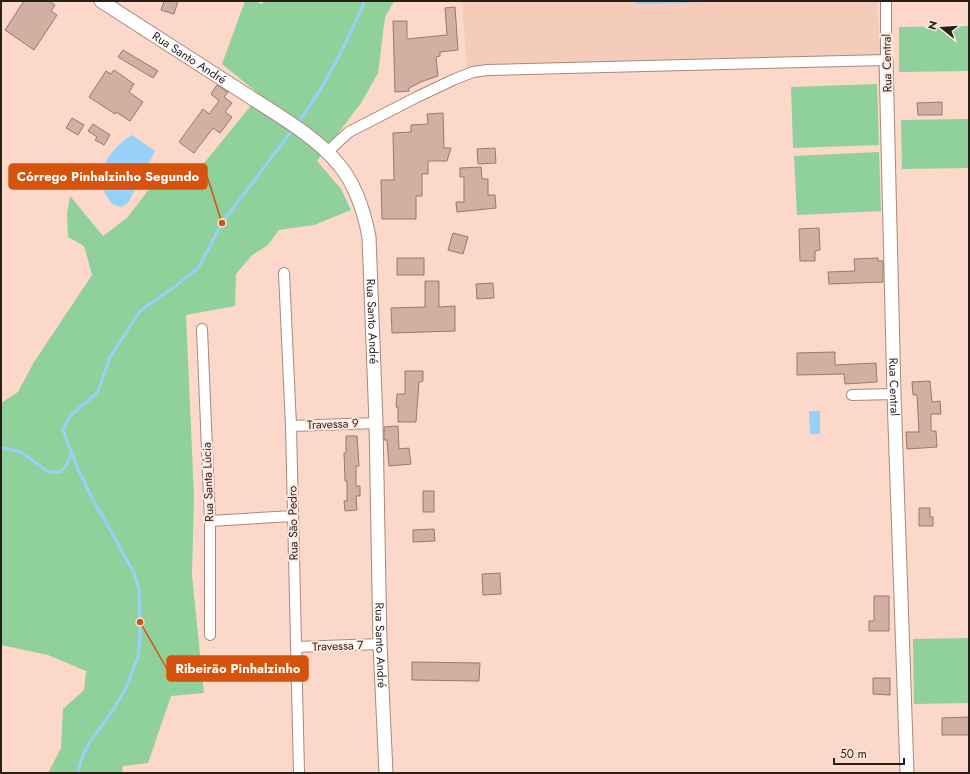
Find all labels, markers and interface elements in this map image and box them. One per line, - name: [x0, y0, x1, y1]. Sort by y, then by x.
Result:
- north arrow: [922, 8, 962, 48]
- text: N: [924, 19, 941, 32]
- street label: Rua Santo André: [149, 27, 230, 89]
- street label: Rua Central: [877, 34, 897, 92]
- callout: Córrego Pinhalzinho Segundo: [9, 164, 207, 189]
- text: Córrego Pinhalzinho Segundo: [17, 167, 199, 186]
- street label: Rua Santo André: [362, 278, 383, 364]
- street label: Rua Central: [884, 357, 904, 417]
- street label: Travessa 9: [307, 414, 359, 434]
- street label: Rua Santa Lúcia: [198, 442, 218, 522]
- street label: Rua São Pedro: [283, 485, 303, 560]
- street label: Rua Santo André: [370, 602, 391, 688]
- street label: Travessa 7: [312, 636, 365, 656]
- callout: Ribeirão Pinhalzinho: [167, 656, 308, 681]
- text: Ribeirão Pinhalzinho: [175, 659, 301, 678]
- scale bar: [834, 740, 904, 766]
- text: 50 m: [840, 745, 867, 763]

